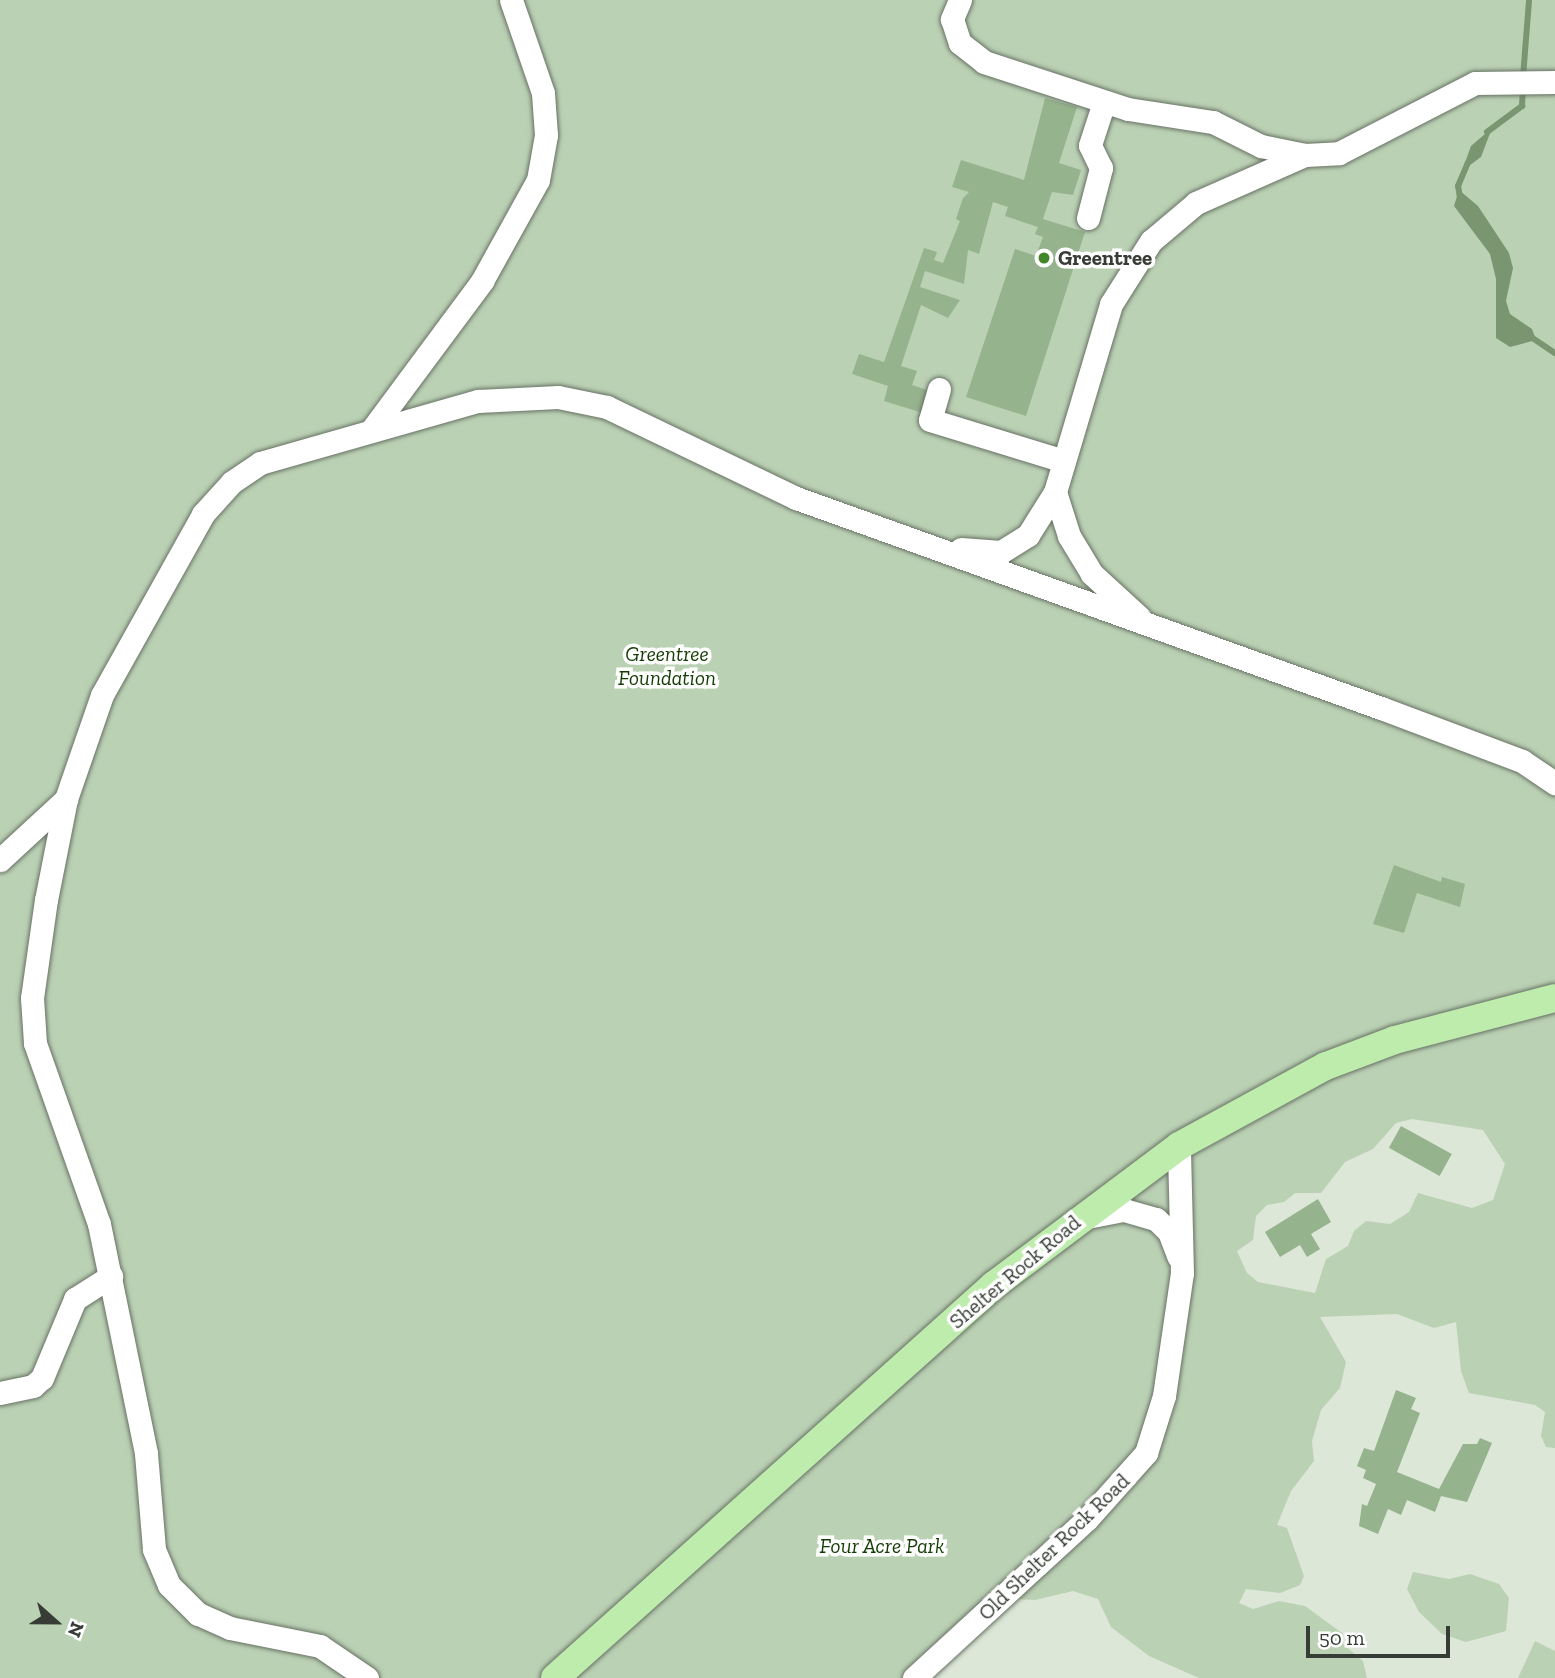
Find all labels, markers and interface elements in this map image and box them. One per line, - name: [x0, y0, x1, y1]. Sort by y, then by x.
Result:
- place label: Greentree: [1058, 245, 1152, 271]
- marker: Greentree: [1036, 250, 1052, 266]
- park label: Greentree Foundation: [618, 641, 716, 691]
- street label: Shelter Rock Road: [944, 1210, 1086, 1334]
- street label: Old Shelter Rock Road: [973, 1468, 1135, 1626]
- park label: Four Acre Park: [819, 1533, 945, 1559]
- north arrow: [21, 1587, 91, 1657]
- scale bar: [1310, 1612, 1454, 1656]
- text: N: [63, 1619, 89, 1641]
- text: 50 m: [1319, 1625, 1365, 1650]

